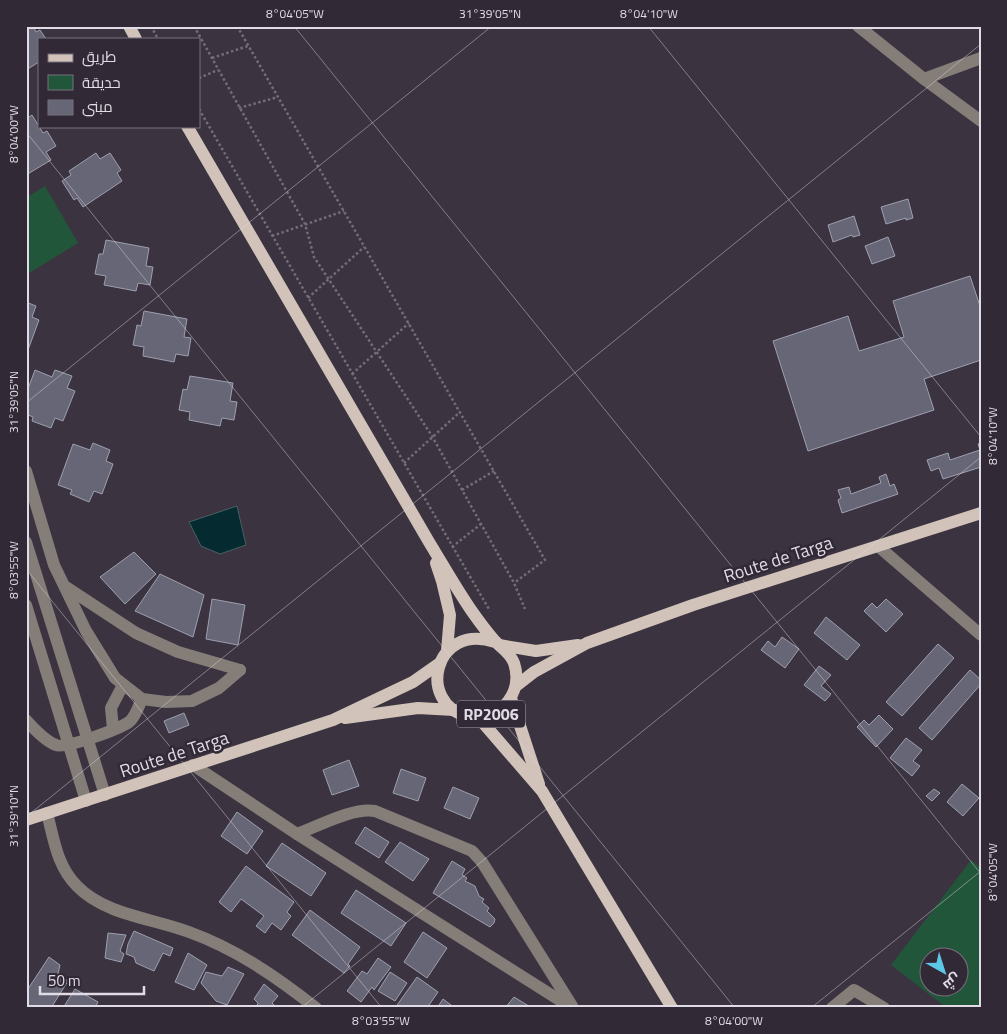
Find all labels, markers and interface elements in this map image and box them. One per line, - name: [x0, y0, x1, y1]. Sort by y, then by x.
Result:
- text: 8°04'05"W: [266, 4, 324, 23]
- text: 31°39'05"N: [459, 4, 521, 23]
- text: 8°04'10"W: [620, 4, 678, 23]
- legend: [38, 38, 200, 128]
- text: طريق: [82, 45, 116, 68]
- text: حديقة: [82, 71, 121, 94]
- text: مبنى: [82, 95, 113, 118]
- text: 8°04'00"W: [4, 105, 23, 163]
- text: 31°39'05"N: [4, 371, 23, 433]
- text: 8°04'10"W: [983, 407, 1002, 465]
- street label: Route de Targa: [720, 529, 836, 589]
- text: 8°03'55"W: [4, 541, 23, 599]
- road number: RP2006: [457, 701, 525, 728]
- street label: Route de Targa: [116, 724, 232, 784]
- text: 31°39'10"N: [4, 785, 23, 847]
- text: 8°04'05"W: [983, 843, 1002, 901]
- north arrow: [920, 946, 970, 996]
- scale bar: [40, 964, 144, 996]
- text: 50 m: [48, 969, 81, 992]
- text: ش: [939, 969, 966, 996]
- text: 8°03'55"W: [352, 1011, 410, 1030]
- text: 8°04'00"W: [705, 1011, 763, 1030]

